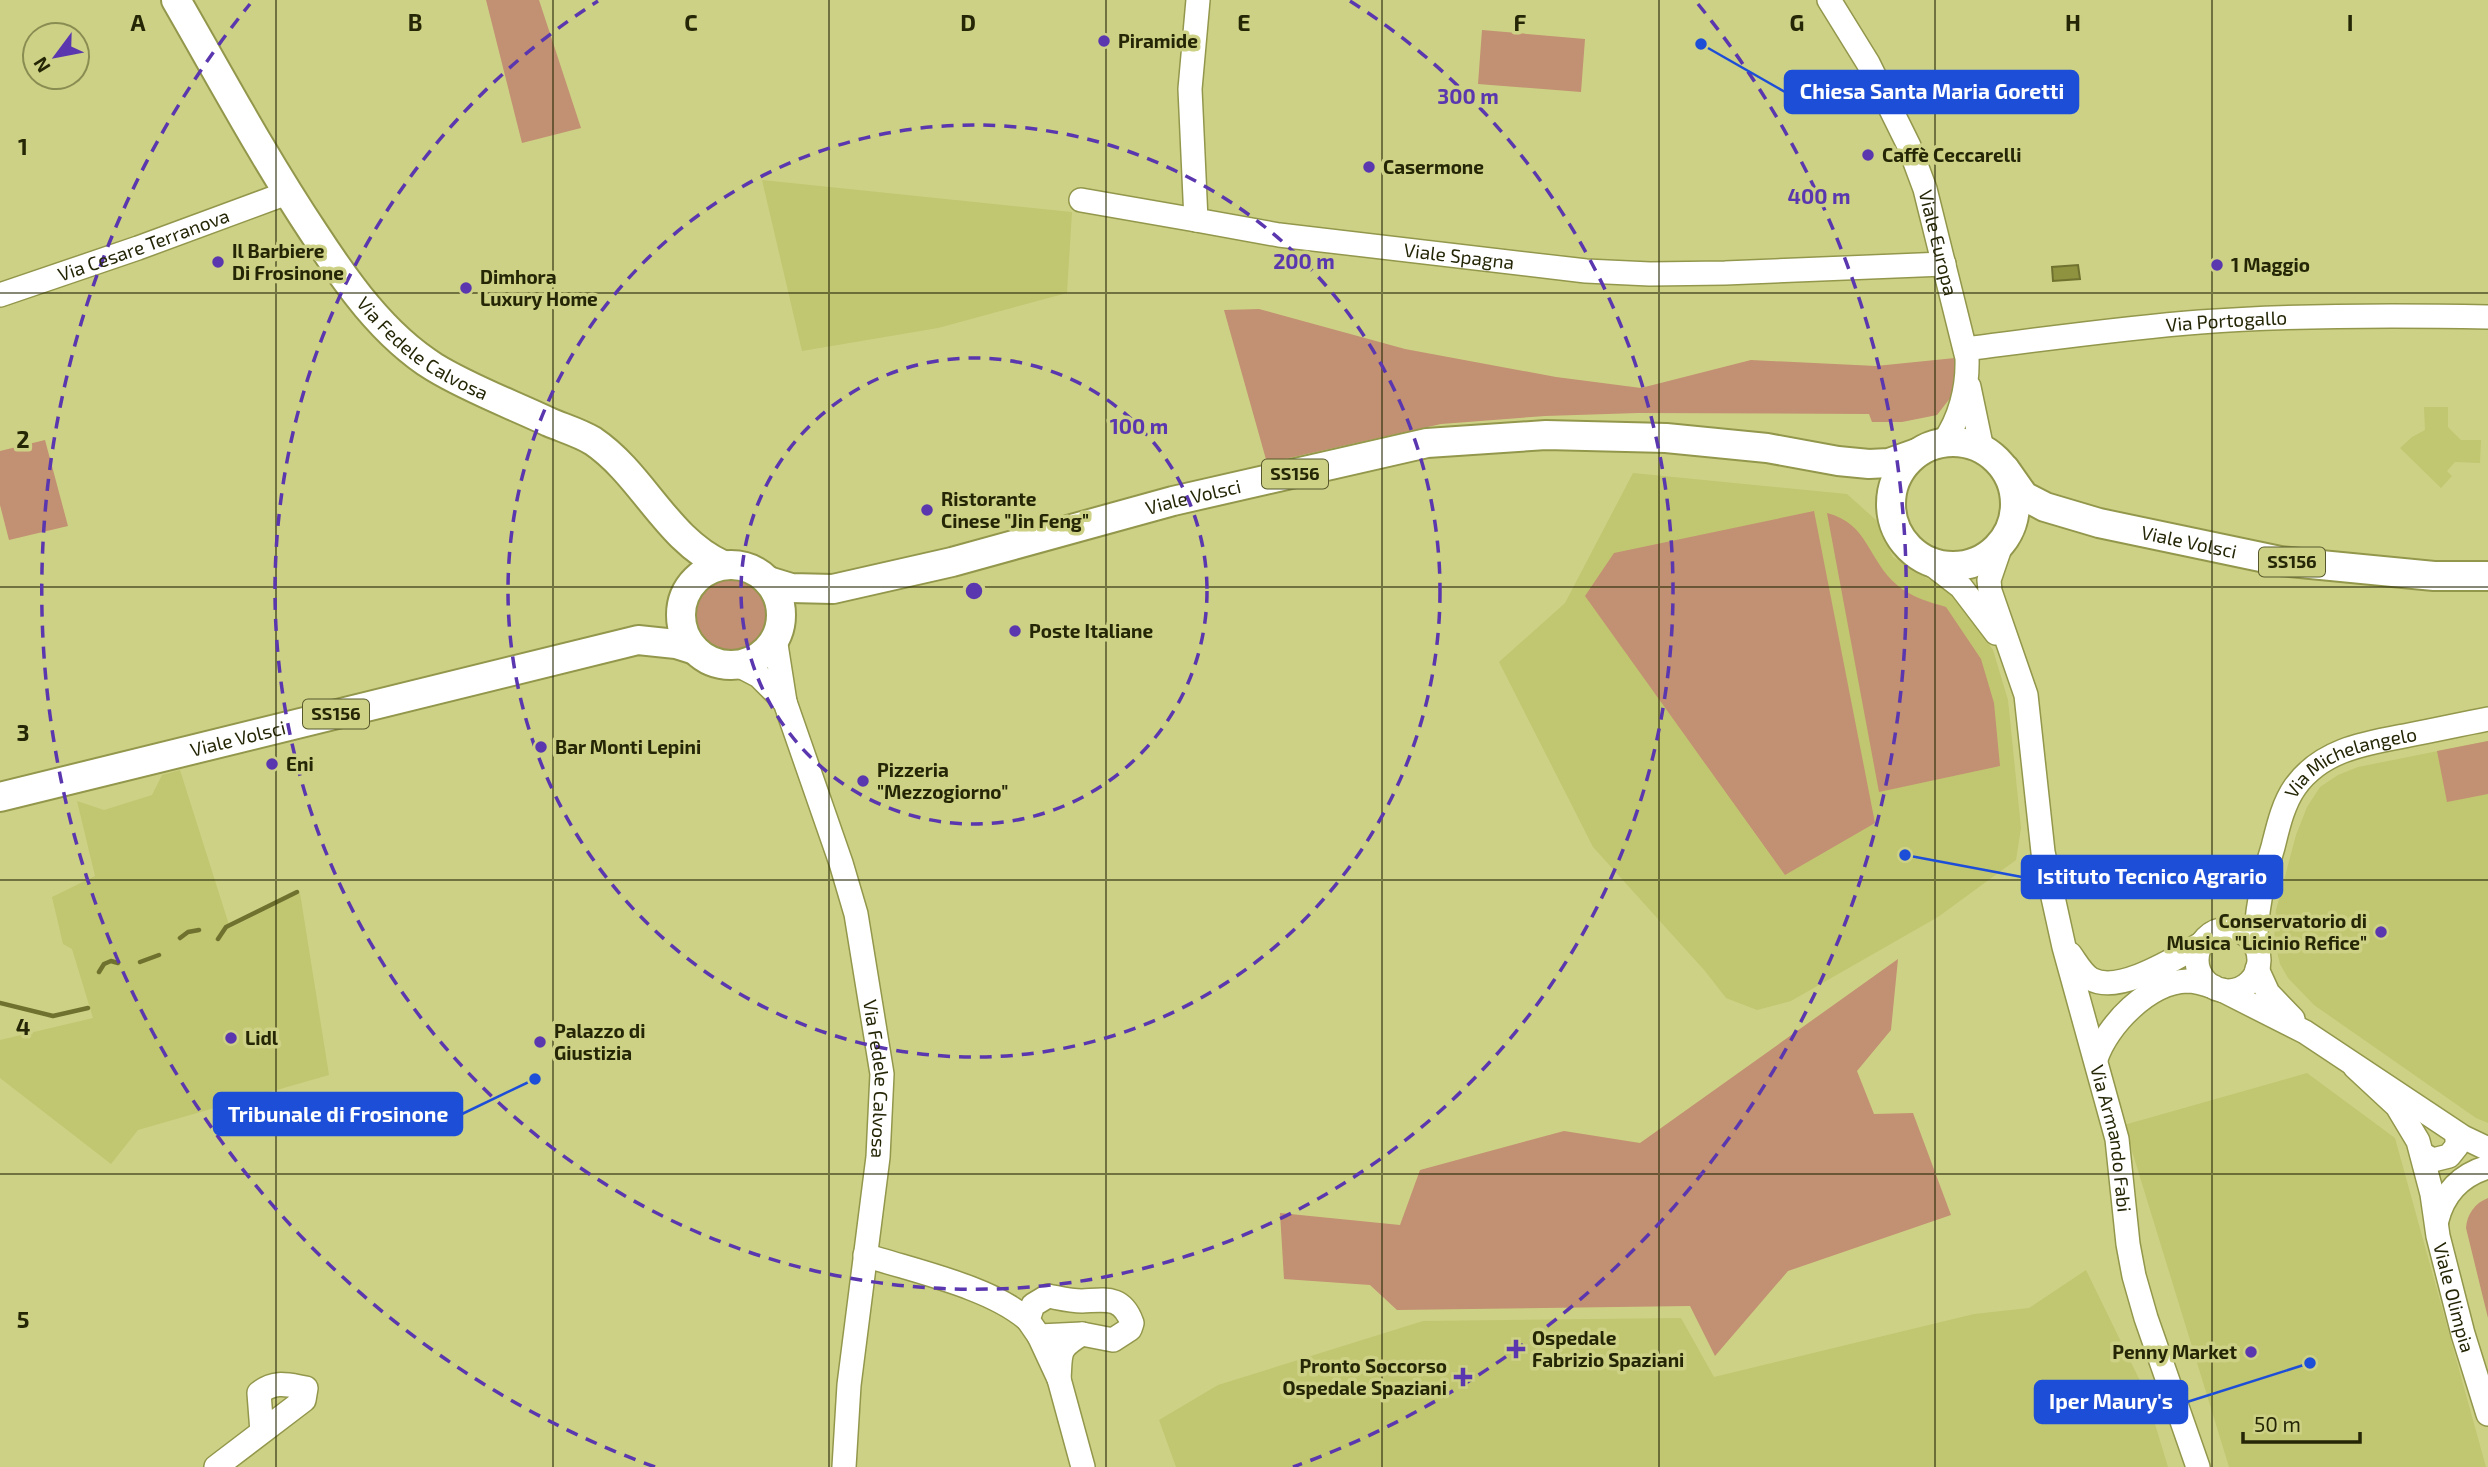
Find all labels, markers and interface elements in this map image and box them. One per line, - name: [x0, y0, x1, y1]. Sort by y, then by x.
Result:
- text: A: [130, 8, 146, 36]
- text: B: [408, 8, 422, 36]
- text: C: [684, 8, 698, 36]
- text: D: [960, 8, 976, 36]
- text: E: [1237, 8, 1251, 36]
- text: F: [1514, 8, 1527, 36]
- text: G: [1790, 8, 1804, 36]
- text: H: [2065, 8, 2081, 36]
- text: I: [2347, 8, 2353, 36]
- north arrow: [21, 21, 91, 91]
- place label: Piramide: [1118, 29, 1198, 52]
- marker: Piramide: [1096, 33, 1112, 49]
- text: N: [28, 53, 55, 77]
- callout: Chiesa Santa Maria Goretti: [1785, 71, 2078, 113]
- text: Chiesa Santa Maria Goretti: [1800, 78, 2064, 103]
- text: 300 m: [1437, 83, 1499, 108]
- text: 1: [18, 132, 28, 160]
- place label: Caffè Ceccarelli: [1882, 143, 2021, 166]
- marker: Caffè Ceccarelli: [1860, 147, 1876, 163]
- place label: Casermone: [1383, 155, 1484, 178]
- marker: Casermone: [1361, 159, 1377, 175]
- text: 400 m: [1788, 183, 1850, 208]
- street label: Viale Europa: [1915, 188, 1963, 298]
- street label: Via Cesare Terranova: [55, 203, 232, 286]
- street label: Viale Spagna: [1402, 238, 1515, 273]
- place label: Il Barbiere Di Frosinone: [232, 239, 344, 284]
- text: 200 m: [1273, 248, 1335, 273]
- place label: 1 Maggio: [2231, 253, 2310, 276]
- marker: Il Barbiere Di Frosinone: [210, 254, 226, 270]
- marker: 1 Maggio: [2209, 257, 2225, 273]
- place label: Dimhora Luxury Home: [480, 265, 598, 311]
- marker: Dimhora Luxury Home: [458, 280, 474, 296]
- street label: Via Fedele Calvosa: [353, 292, 492, 404]
- street label: Via Portogallo: [2165, 305, 2287, 336]
- text: 100 m: [1110, 413, 1168, 438]
- text: 2: [16, 425, 30, 453]
- road number: SS156: [1262, 460, 1328, 488]
- street label: Viale Volsci: [1143, 474, 1243, 519]
- place label: Ristorante Cinese "Jin Feng": [941, 487, 1089, 532]
- marker: Ristorante Cinese "Jin Feng": [919, 502, 935, 518]
- street label: Viale Volsci: [2139, 520, 2239, 563]
- road number: SS156: [2259, 548, 2325, 576]
- centre of rings: [962, 579, 986, 603]
- place label: Poste Italiane: [1029, 619, 1153, 642]
- marker: Poste Italiane: [1007, 623, 1023, 639]
- road number: SS156: [303, 700, 369, 728]
- street label: Viale Volsci: [188, 715, 288, 761]
- text: 3: [16, 718, 30, 746]
- street label: Via Michelangelo: [2279, 722, 2419, 802]
- place label: Bar Monti Lepini: [555, 735, 701, 758]
- marker: Bar Monti Lepini: [533, 739, 549, 755]
- place label: Eni: [286, 752, 314, 775]
- marker: Eni: [264, 756, 280, 772]
- place label: Pizzeria "Mezzogiorno": [877, 758, 1008, 803]
- marker: Pizzeria "Mezzogiorno": [855, 773, 871, 789]
- callout: Istituto Tecnico Agrario: [2022, 856, 2282, 898]
- text: Istituto Tecnico Agrario: [2037, 863, 2267, 888]
- place label: Conservatorio di Musica "Licinio Refice": [2166, 909, 2367, 954]
- marker: Conservatorio di Musica "Licinio Refice": [2373, 924, 2389, 940]
- street label: Via Fedele Calvosa: [859, 998, 894, 1159]
- text: 4: [16, 1012, 30, 1040]
- place label: Palazzo di Giustizia: [554, 1019, 645, 1064]
- place label: Lidl: [245, 1026, 279, 1049]
- marker: Lidl: [223, 1030, 239, 1046]
- marker: Palazzo di Giustizia: [532, 1034, 548, 1050]
- street label: Via Armando Fabi: [2086, 1062, 2137, 1213]
- callout: Tribunale di Frosinone: [214, 1093, 462, 1135]
- text: Tribunale di Frosinone: [228, 1101, 448, 1126]
- street label: Viale Olimpia: [2429, 1240, 2480, 1355]
- text: 5: [17, 1305, 29, 1333]
- place label: Ospedale Fabrizio Spaziani: [1532, 1326, 1684, 1371]
- marker: Ospedale Fabrizio Spaziani: [1506, 1339, 1526, 1359]
- place label: Penny Market: [2112, 1340, 2237, 1364]
- marker: Penny Market: [2243, 1344, 2259, 1360]
- place label: Pronto Soccorso Ospedale Spaziani: [1282, 1354, 1447, 1399]
- marker: Pronto Soccorso Ospedale Spaziani: [1453, 1367, 1473, 1387]
- callout: Iper Maury's: [2035, 1381, 2187, 1423]
- text: Iper Maury's: [2049, 1388, 2173, 1414]
- scale bar: [2243, 1400, 2360, 1444]
- text: 50 m: [2254, 1411, 2301, 1436]

